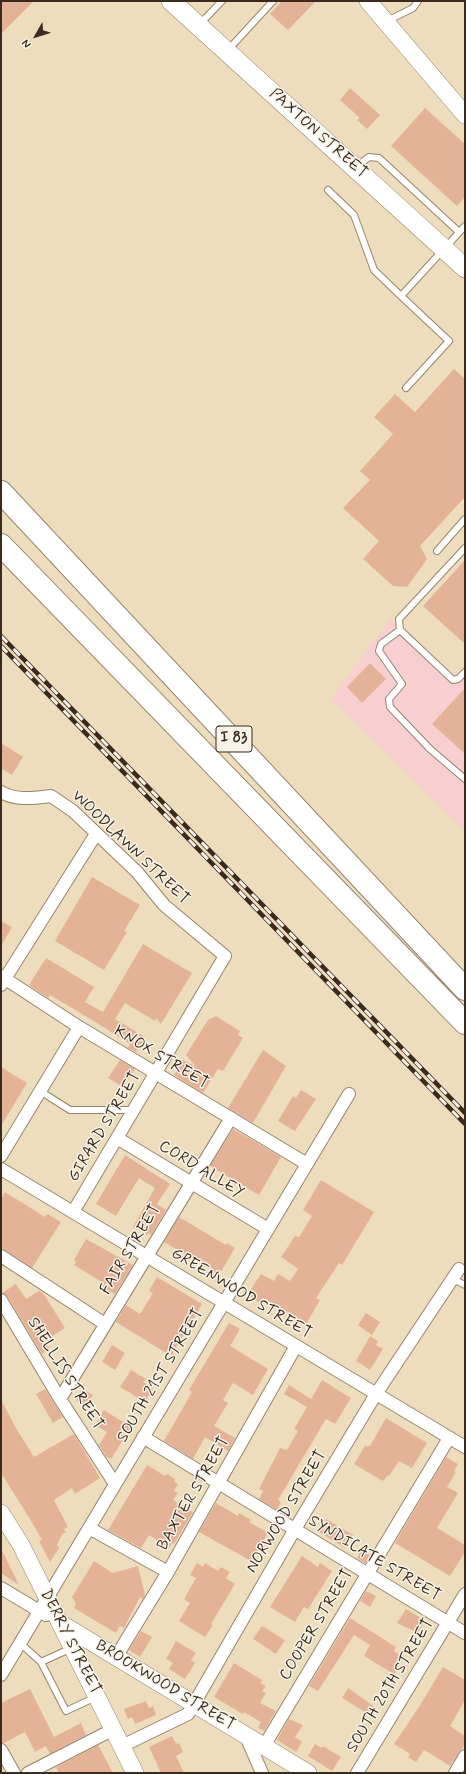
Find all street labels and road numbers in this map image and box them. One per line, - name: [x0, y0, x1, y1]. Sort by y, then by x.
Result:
- street label: PAXTON STREET: [265, 85, 371, 183]
- road number: I 83: [216, 726, 252, 752]
- street label: WOODLAWN STREET: [67, 787, 193, 909]
- street label: KNOX STREET: [110, 1022, 212, 1094]
- street label: GIRARD STREET: [65, 1069, 145, 1185]
- street label: CORD ALLEY: [155, 1137, 247, 1203]
- street label: FAIR STREET: [97, 1201, 165, 1299]
- street label: GREENWOOD STREET: [167, 1244, 315, 1344]
- street label: SOUTH 21ST STREET: [114, 1306, 208, 1446]
- street label: SHELLIS STREET: [23, 1314, 107, 1434]
- street label: BAXTER STREET: [154, 1434, 234, 1554]
- street label: NORWOOD STREET: [243, 1447, 331, 1577]
- street label: SYNDICATE STREET: [304, 1512, 444, 1606]
- street label: COOPER STREET: [276, 1566, 358, 1684]
- street label: DERRY STREET: [35, 1586, 105, 1698]
- street label: SOUTH 20TH STREET: [343, 1616, 439, 1756]
- street label: BROOKWOOD STREET: [92, 1637, 238, 1735]

